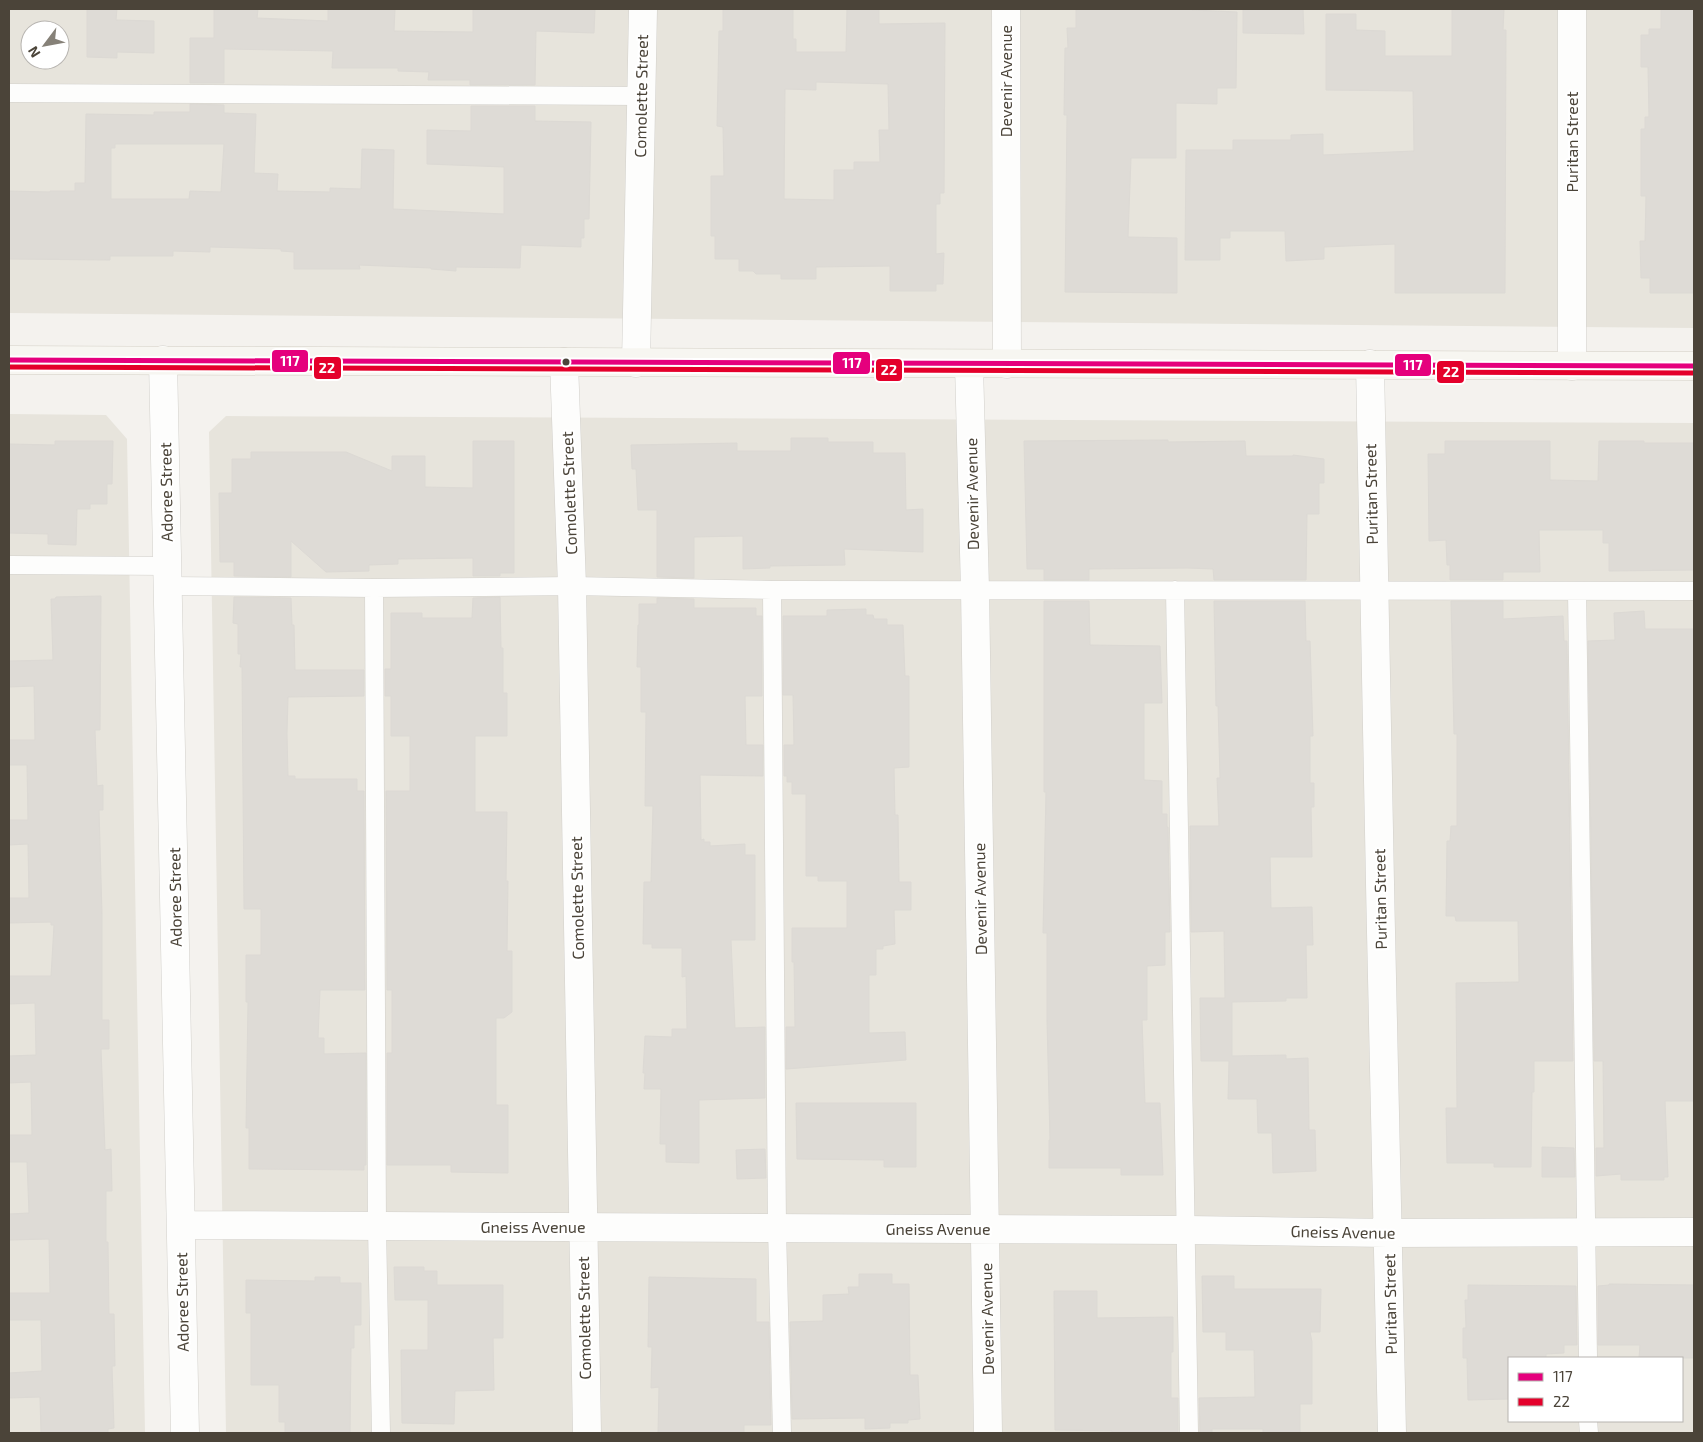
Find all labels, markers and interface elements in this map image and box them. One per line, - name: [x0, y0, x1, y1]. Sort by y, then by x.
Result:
- north arrow: [20, 20, 70, 70]
- street label: Devenir Avenue: [996, 25, 1015, 137]
- street label: Comolette Street: [630, 34, 651, 158]
- text: N: [24, 43, 43, 61]
- street label: Puritan Street: [1562, 91, 1581, 193]
- line badge: 117: [271, 349, 309, 373]
- line badge: 117: [832, 351, 871, 375]
- text: 117: [280, 352, 300, 369]
- line badge: 117: [1394, 353, 1432, 377]
- text: 117: [842, 354, 862, 371]
- line badge: 22: [313, 356, 342, 380]
- text: 117: [1403, 356, 1423, 373]
- unlabelled marker: [561, 357, 571, 367]
- line badge: 22: [875, 358, 903, 382]
- text: 22: [319, 359, 335, 376]
- line badge: 22: [1436, 360, 1465, 384]
- text: 22: [881, 361, 897, 378]
- text: 22: [1443, 363, 1459, 380]
- street label: Comolette Street: [557, 431, 580, 555]
- street label: Devenir Avenue: [961, 438, 982, 550]
- street label: Adoree Street: [155, 442, 176, 542]
- street label: Puritan Street: [1360, 443, 1381, 545]
- street label: Comolette Street: [566, 836, 587, 960]
- street label: Devenir Avenue: [969, 843, 990, 955]
- street label: Adoree Street: [164, 847, 185, 947]
- street label: Puritan Street: [1369, 848, 1390, 950]
- street label: Gneiss Avenue: [481, 1217, 585, 1236]
- street label: Gneiss Avenue: [886, 1219, 990, 1238]
- street label: Gneiss Avenue: [1290, 1221, 1396, 1242]
- street label: Adoree Street: [171, 1252, 192, 1352]
- street label: Puritan Street: [1379, 1253, 1400, 1355]
- street label: Comolette Street: [573, 1256, 594, 1380]
- street label: Devenir Avenue: [976, 1263, 997, 1375]
- legend: [1508, 1357, 1683, 1422]
- text: 117: [1553, 1367, 1573, 1385]
- text: 22: [1553, 1392, 1570, 1410]

